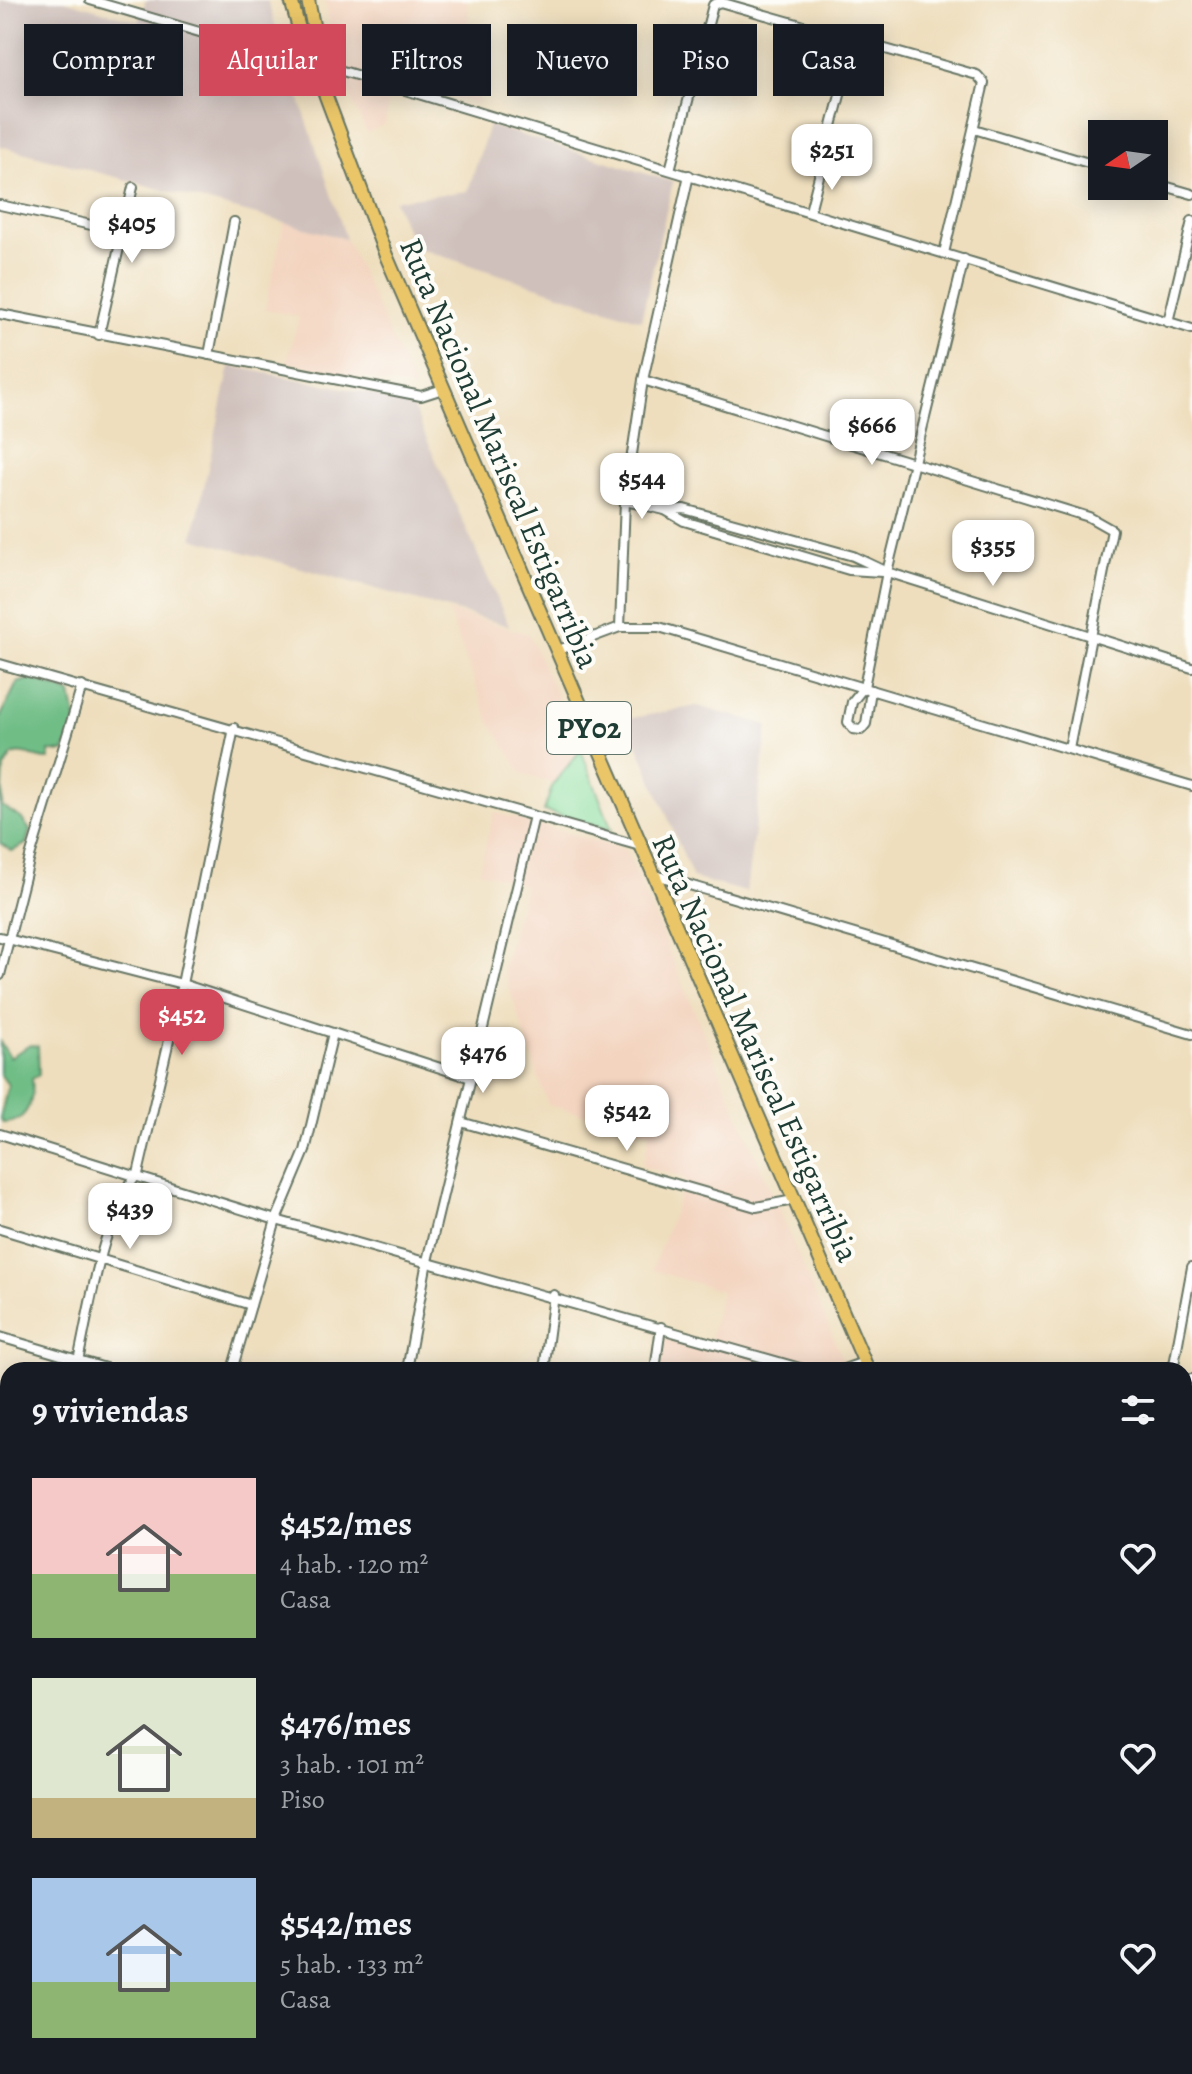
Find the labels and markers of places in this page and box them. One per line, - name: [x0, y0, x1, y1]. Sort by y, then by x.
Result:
- pin: $251: [785, 124, 879, 192]
- pin: $405: [85, 197, 179, 265]
- pin: $666: [825, 399, 919, 467]
- pin: $544: [595, 453, 689, 521]
- pin: $355: [946, 520, 1040, 588]
- pin: $452: [135, 989, 229, 1057]
- pin: $476: [436, 1027, 530, 1095]
- pin: $542: [580, 1085, 674, 1153]
- pin: $439: [83, 1183, 177, 1251]

